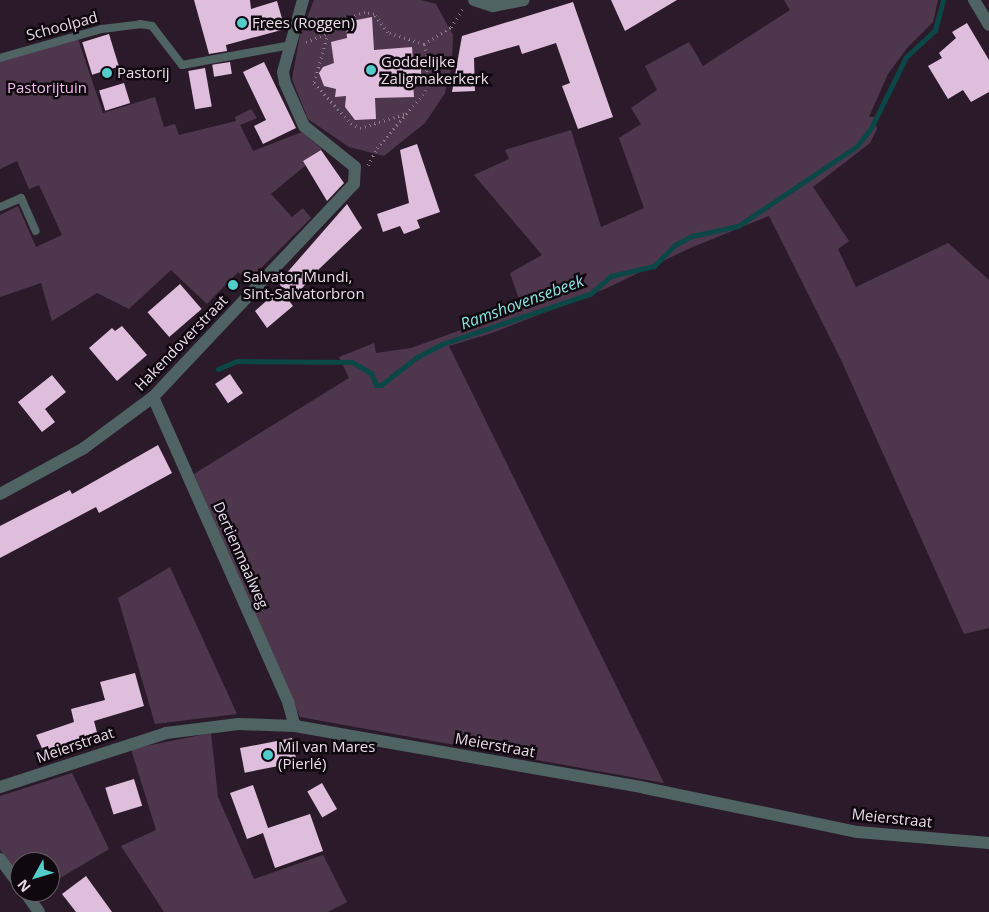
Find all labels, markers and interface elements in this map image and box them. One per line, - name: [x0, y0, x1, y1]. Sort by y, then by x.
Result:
- street label: Schoolpad: [24, 8, 100, 44]
- place label: Frees (Roggen): [252, 14, 355, 32]
- marker: Frees (Roggen): [236, 17, 248, 29]
- place label: Goddelijke Zaligmakerkerk: [381, 52, 489, 87]
- place label: Pastorij: [117, 64, 170, 82]
- marker: Goddelijke Zaligmakerkerk: [365, 64, 377, 76]
- marker: Pastorij: [101, 67, 113, 79]
- park label: Pastorijtuin: [7, 79, 87, 97]
- place label: Salvator Mundi, Sint-Salvatorbron: [243, 267, 365, 302]
- water label: Ramshovensebeek: [458, 271, 586, 333]
- marker: Salvator Mundi, Sint-Salvatorbron: [227, 279, 239, 291]
- street label: Hakendoverstraat: [131, 292, 231, 394]
- street label: Dertienmaalweg: [209, 499, 273, 611]
- street label: Meierstraat: [34, 723, 116, 767]
- street label: Meierstraat: [454, 729, 536, 761]
- place label: Mil van Mares (Pierlé): [278, 737, 375, 772]
- marker: Mil van Mares (Pierlé): [262, 749, 274, 761]
- street label: Meierstraat: [851, 805, 933, 831]
- north arrow: [10, 852, 60, 902]
- text: N: [13, 876, 35, 897]

